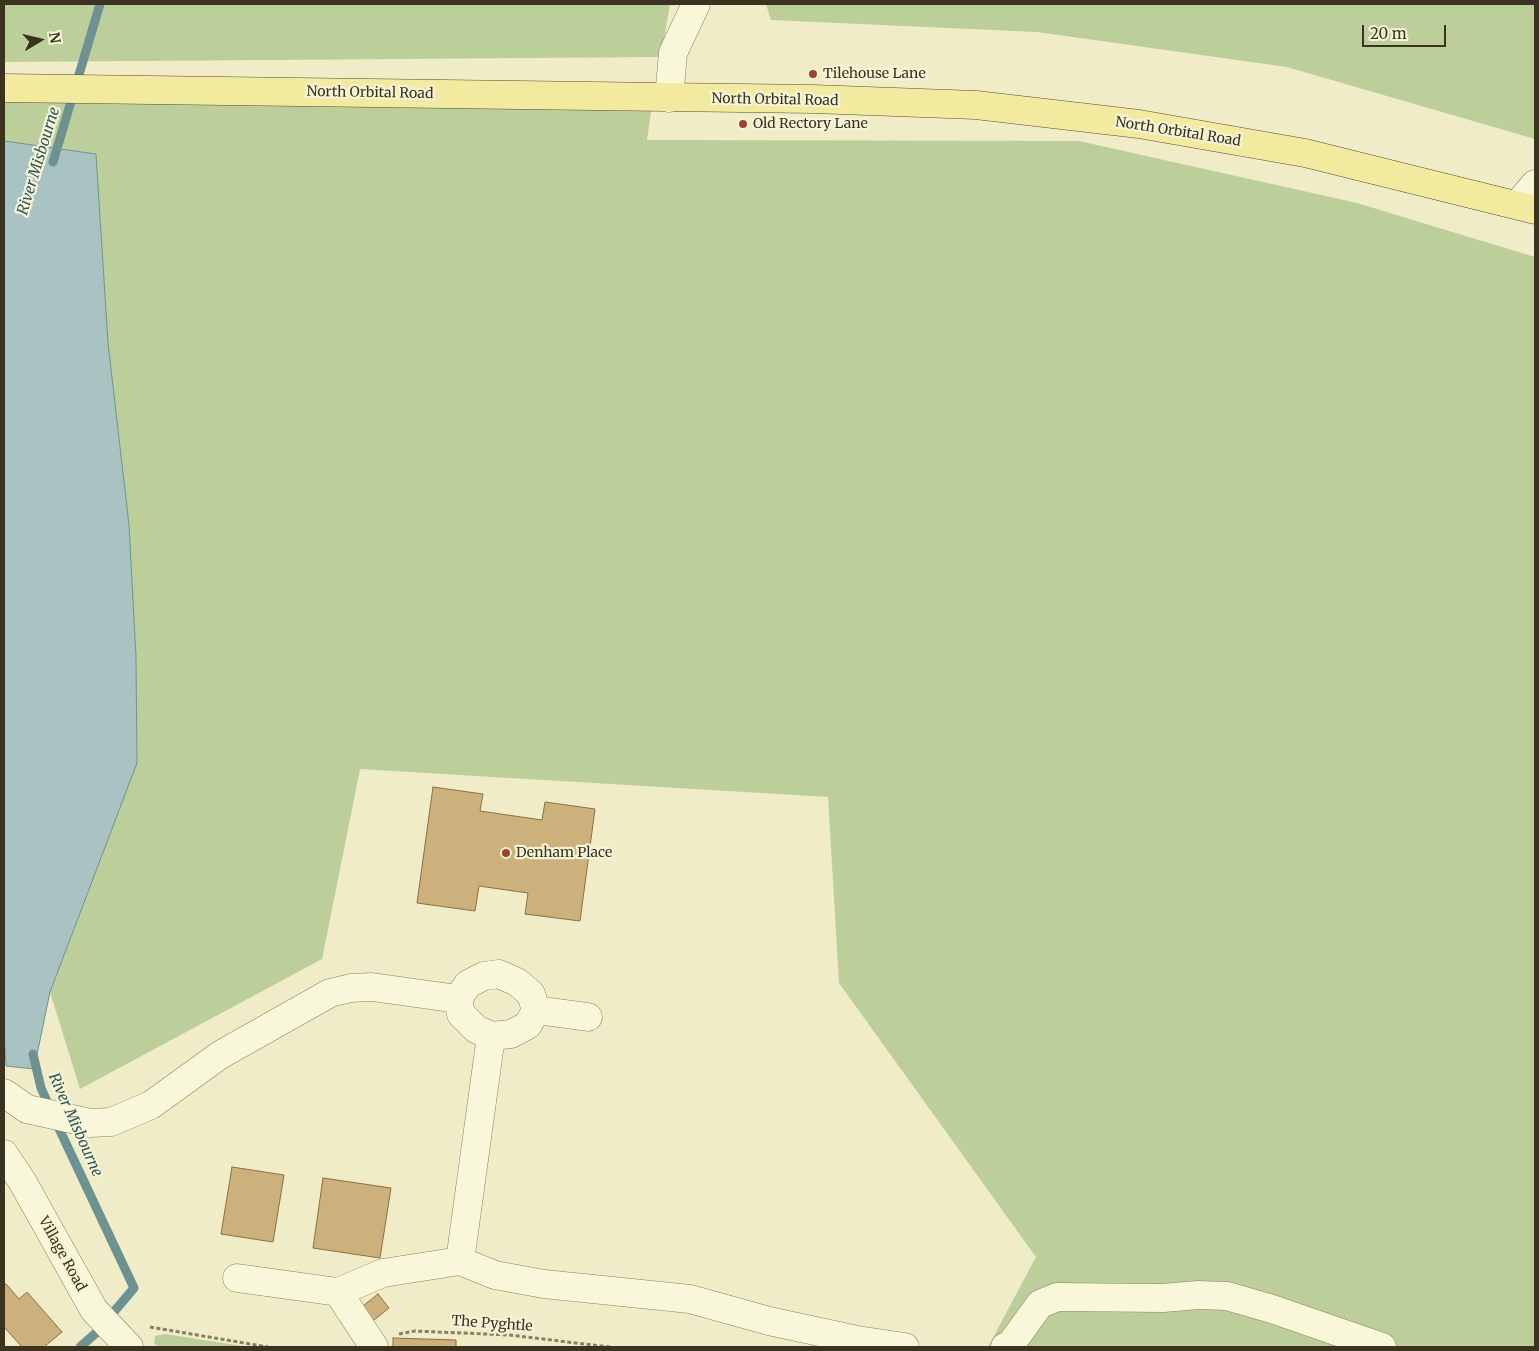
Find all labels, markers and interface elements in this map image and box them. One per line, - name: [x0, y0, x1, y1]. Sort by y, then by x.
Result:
- north arrow: [15, 15, 65, 65]
- scale bar: [1364, 15, 1448, 47]
- text: 20 m: [1370, 24, 1407, 43]
- text: N: [45, 31, 65, 45]
- place label: Tilehouse Lane: [823, 66, 926, 82]
- marker: Tilehouse Lane: [807, 68, 819, 80]
- street label: North Orbital Road: [306, 83, 434, 103]
- street label: North Orbital Road: [711, 90, 839, 110]
- water label: River Misbourne: [14, 105, 64, 217]
- street label: North Orbital Road: [1114, 114, 1242, 150]
- place label: Old Rectory Lane: [753, 116, 868, 132]
- marker: Old Rectory Lane: [737, 118, 749, 130]
- place label: Denham Place: [516, 845, 612, 861]
- marker: Denham Place: [500, 847, 512, 859]
- water label: River Misbourne: [44, 1070, 106, 1180]
- street label: Village Road: [35, 1214, 89, 1294]
- street label: The Pyghtle: [451, 1313, 533, 1335]

